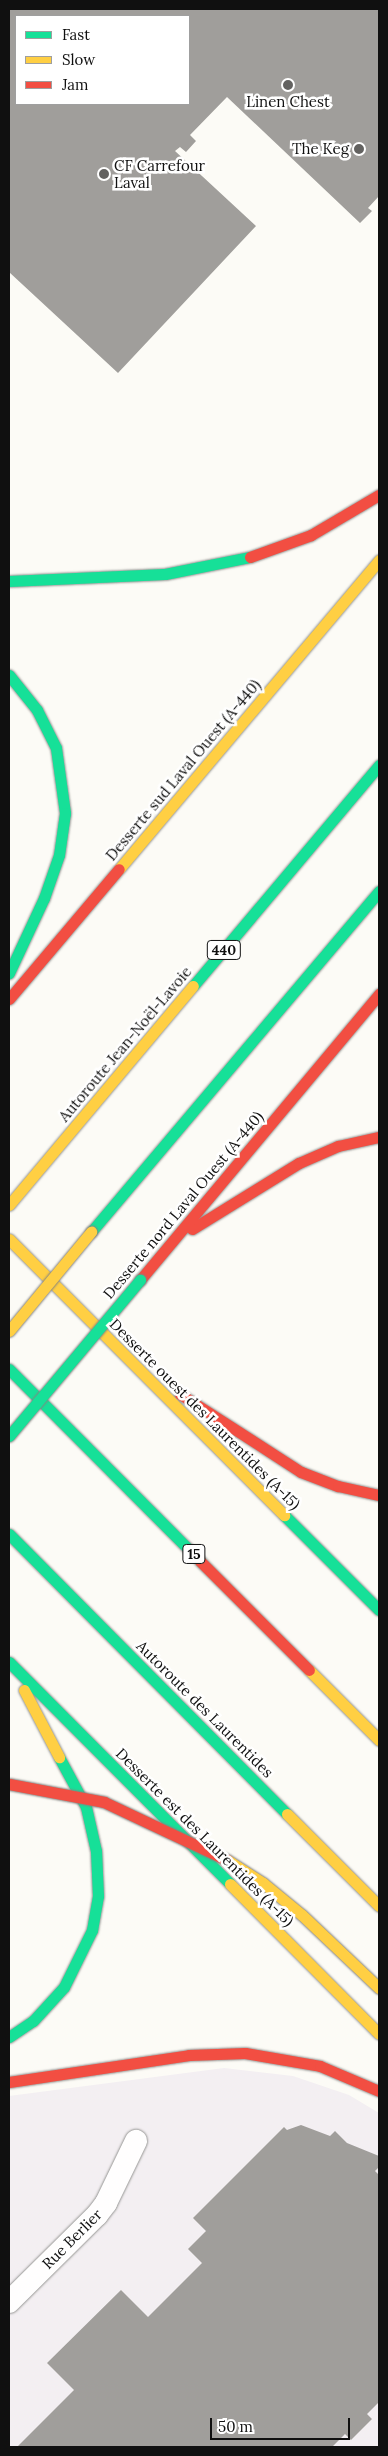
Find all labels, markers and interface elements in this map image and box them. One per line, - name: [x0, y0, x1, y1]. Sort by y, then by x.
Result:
- legend: [15, 15, 190, 105]
- text: Fast: [62, 25, 90, 44]
- text: Slow: [62, 50, 95, 69]
- text: Jam: [62, 75, 89, 94]
- marker: Linen Chest: [282, 79, 294, 91]
- place label: Linen Chest: [246, 93, 330, 111]
- place label: The Keg: [292, 140, 349, 158]
- marker: The Keg: [353, 143, 365, 155]
- place label: CF Carrefour Laval: [114, 156, 205, 191]
- marker: CF Carrefour Laval: [98, 168, 110, 180]
- street label: Desserte sud Laval Ouest (A-440): [102, 676, 264, 864]
- road number: 440: [206, 938, 242, 962]
- street label: Autoroute Jean-Noël-Lavoie: [55, 963, 195, 1125]
- street label: Desserte nord Laval Ouest (A-440): [99, 1108, 267, 1302]
- street label: Desserte ouest des Laurentides (A-15): [106, 1315, 304, 1513]
- road number: 15: [182, 1542, 206, 1566]
- street label: Autoroute des Laurentides: [133, 1637, 277, 1781]
- street label: Desserte est des Laurentides (A-15): [112, 1744, 298, 1930]
- street label: Rue Berlier: [38, 2205, 106, 2273]
- scale bar: [213, 2408, 353, 2440]
- text: 50 m: [218, 2417, 253, 2436]

